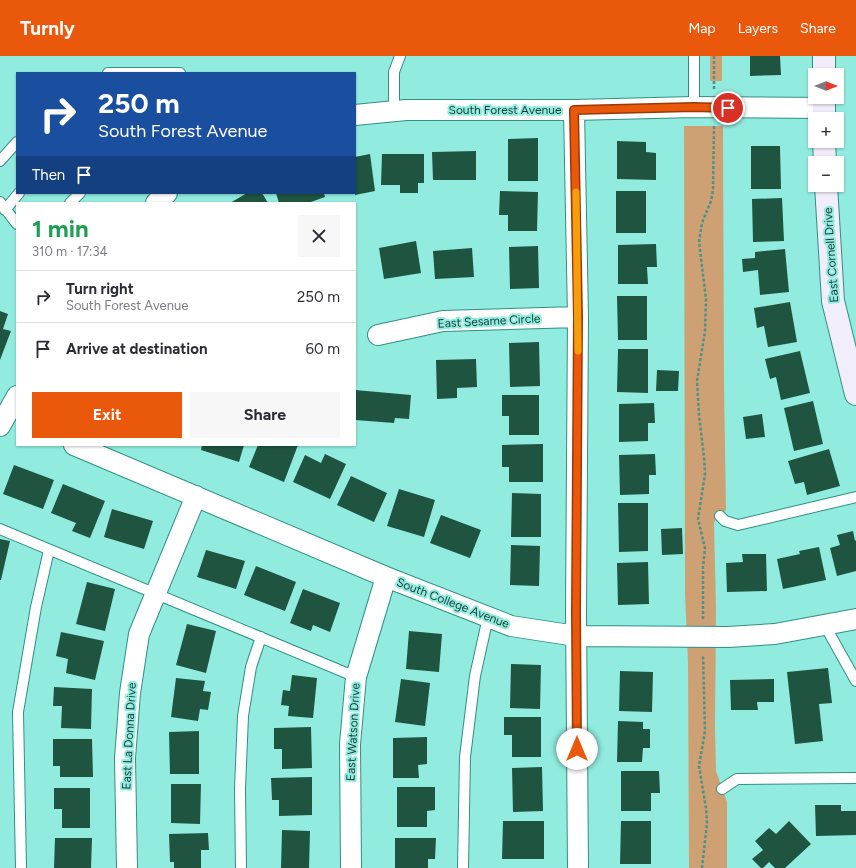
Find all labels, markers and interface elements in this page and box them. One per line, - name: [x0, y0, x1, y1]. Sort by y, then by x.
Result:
- text: Turnly: [20, 17, 75, 40]
- text: Map: [688, 20, 716, 37]
- text: Layers: [738, 20, 778, 37]
- text: Share: [800, 20, 836, 37]
- north arrow: [808, 68, 844, 104]
- map controls: [808, 68, 844, 192]
- text: 250 m: [98, 86, 180, 120]
- icon: right: [32, 88, 84, 140]
- pin: [711, 91, 745, 125]
- icon: arrive: [717, 97, 739, 119]
- street label: South Forest Avenue: [449, 103, 562, 117]
- button: +: [808, 112, 844, 148]
- text: South Forest Avenue: [98, 120, 267, 142]
- button: −: [808, 156, 844, 192]
- icon: arrive: [73, 164, 95, 186]
- text: Then: [32, 166, 65, 184]
- street label: East Cornell Drive: [821, 207, 841, 303]
- text: 1 min: [32, 214, 89, 243]
- button: close: [298, 215, 340, 257]
- text: 310 m · 17:34: [32, 244, 108, 259]
- text: Turn right: [66, 280, 134, 298]
- icon: right: [32, 286, 54, 308]
- text: 250 m: [297, 288, 340, 306]
- text: South Forest Avenue: [66, 298, 188, 313]
- street label: East Sesame Circle: [437, 311, 541, 331]
- icon: arrive: [32, 338, 54, 360]
- text: Arrive at destination: [66, 340, 207, 358]
- text: 60 m: [305, 340, 340, 358]
- button: Exit: [32, 392, 182, 438]
- button: Share: [190, 392, 340, 438]
- street label: South College Avenue: [395, 575, 512, 631]
- street label: East La Donna Drive: [119, 682, 139, 790]
- street label: East Watson Drive: [343, 682, 363, 781]
- position arrow: [556, 728, 598, 770]

